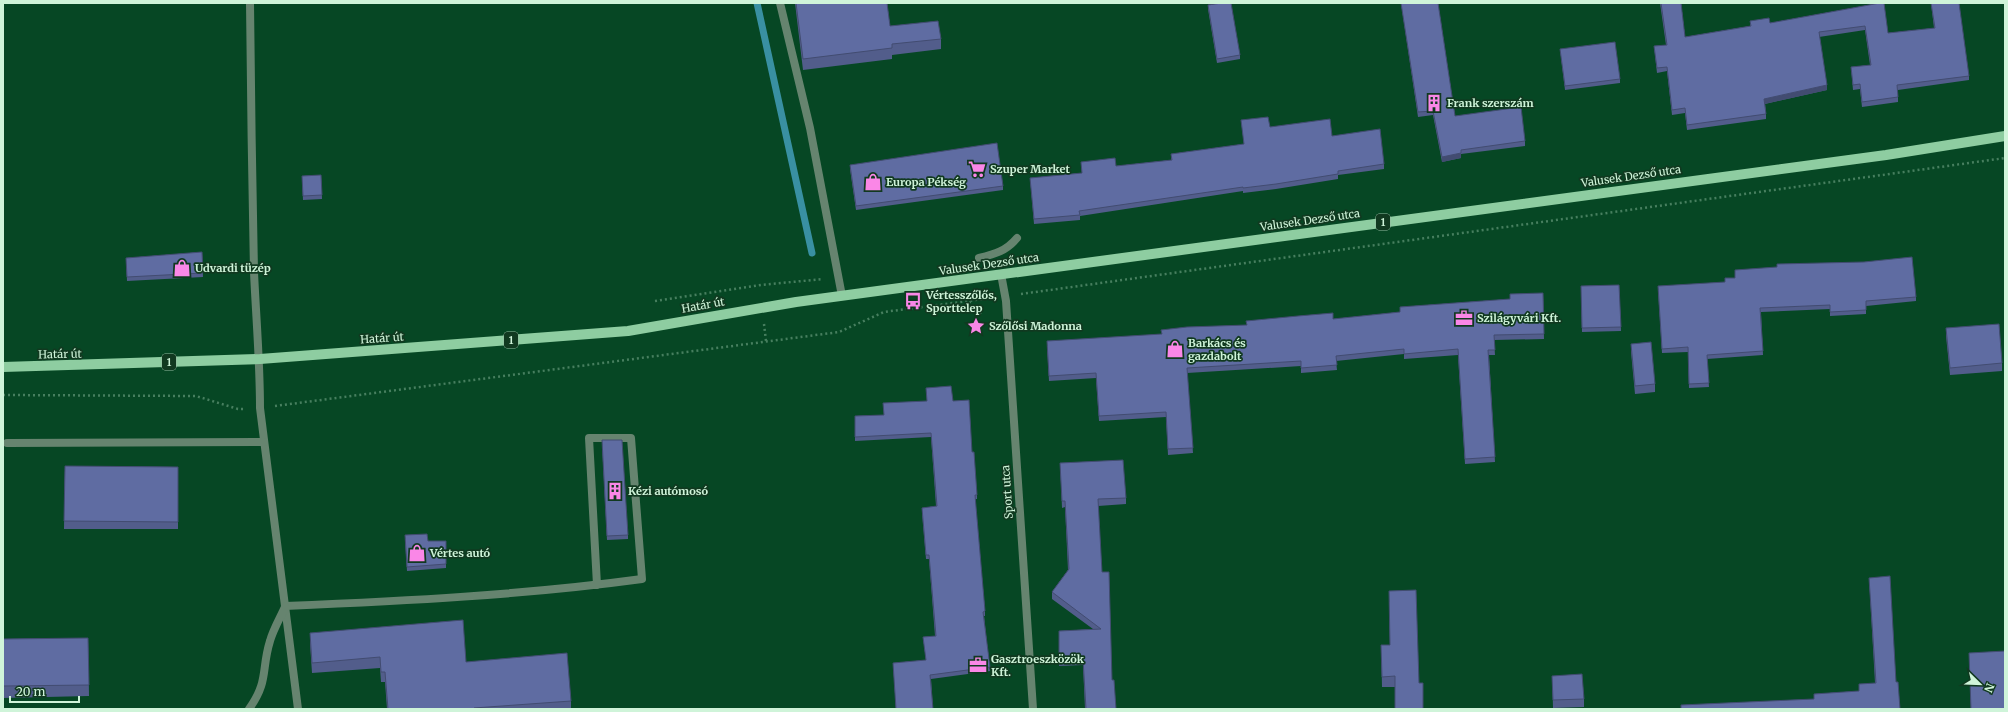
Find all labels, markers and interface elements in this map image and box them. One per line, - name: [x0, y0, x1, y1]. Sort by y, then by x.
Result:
- building icon: Frank szerszám: [1424, 93, 1444, 113]
- place label: Frank szerszám: [1447, 96, 1534, 110]
- supermarket icon: Szuper Market: [967, 159, 987, 179]
- place label: Szuper Market: [990, 162, 1070, 176]
- street label: Valusek Dezső utca: [1579, 162, 1682, 190]
- shop icon: Europa Pékség: [863, 172, 883, 192]
- place label: Europa Pékség: [886, 175, 966, 189]
- street label: Valusek Dezső utca: [1258, 206, 1361, 234]
- road number: 1: [1376, 214, 1390, 230]
- street label: Valusek Dezső utca: [937, 250, 1040, 278]
- shop icon: Udvardi tüzép: [172, 258, 192, 278]
- place label: Udvardi tüzép: [195, 261, 271, 275]
- place label: Vértesszőlős, Sporttelep: [925, 288, 997, 315]
- bus stop icon: Vértesszőlős, Sporttelep: [903, 291, 923, 311]
- street label: Határ út: [680, 294, 726, 316]
- office icon: Szilágyvári Kft.: [1454, 308, 1474, 328]
- place label: Szilágyvári Kft.: [1477, 311, 1561, 325]
- place icon: Szőlősi Madonna: [966, 316, 986, 336]
- place label: Szőlősi Madonna: [989, 319, 1082, 333]
- street label: Határ út: [360, 329, 405, 346]
- road number: 1: [504, 332, 518, 348]
- place label: Barkács és gazdabolt: [1188, 336, 1246, 363]
- shop icon: Barkács és gazdabolt: [1165, 339, 1185, 359]
- street label: Határ út: [38, 347, 83, 361]
- road number: 1: [162, 354, 176, 370]
- street label: Sport utca: [998, 464, 1016, 519]
- building icon: Kézi autómosó: [605, 481, 625, 501]
- place label: Kézi autómosó: [628, 484, 708, 498]
- shop icon: Vértes autó: [407, 543, 427, 563]
- place label: Vértes autó: [429, 546, 491, 560]
- place label: Gasztroeszközök Kft.: [991, 652, 1085, 679]
- office icon: Gasztroeszközök Kft.: [968, 655, 988, 675]
- north arrow: [1960, 664, 2000, 704]
- scale bar: [10, 678, 79, 704]
- text: N: [1981, 681, 1997, 695]
- text: 20 m: [16, 684, 45, 699]

